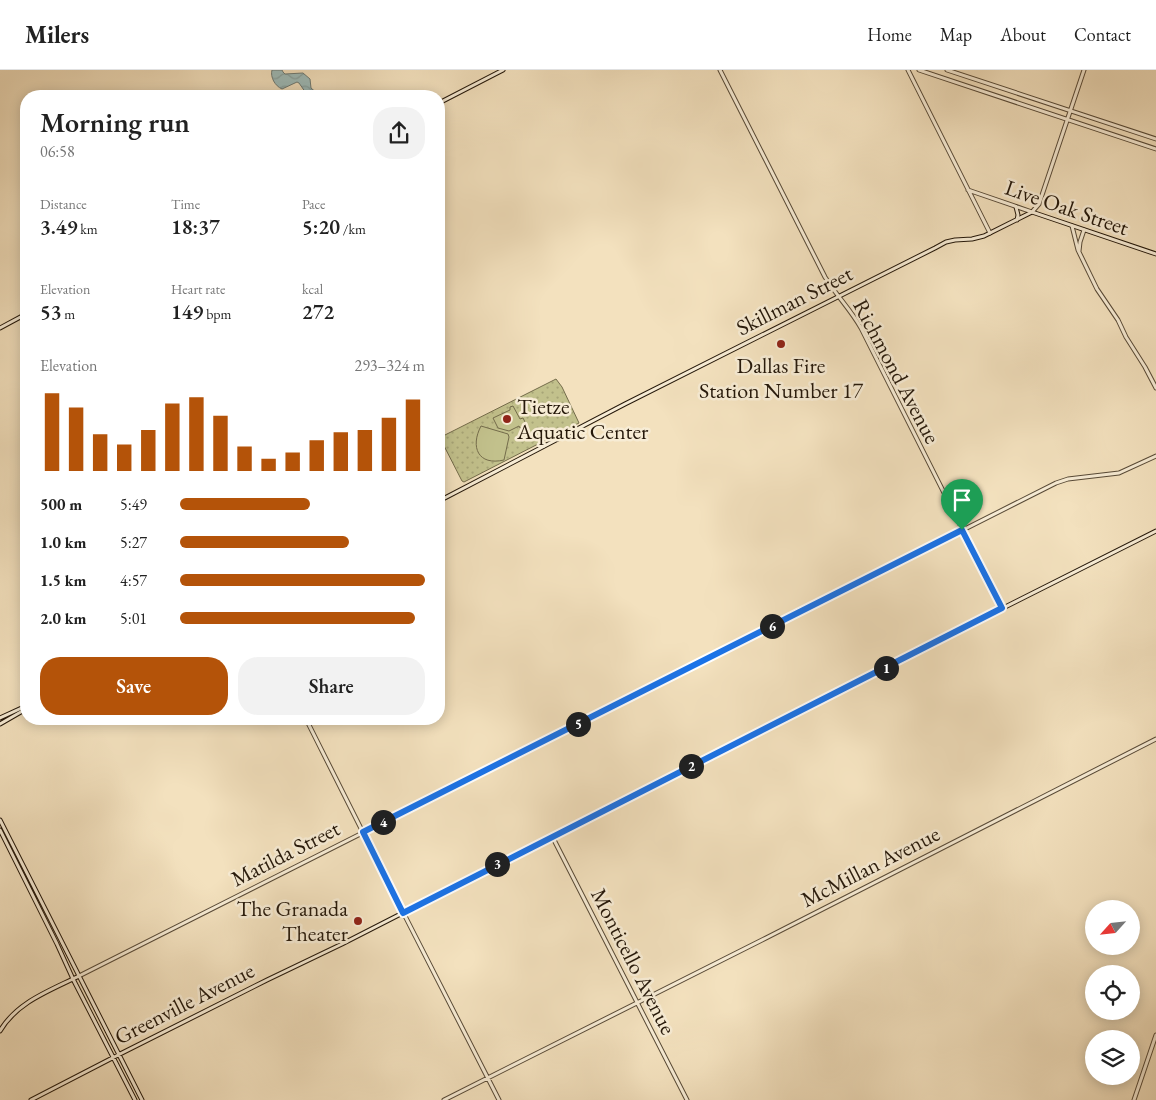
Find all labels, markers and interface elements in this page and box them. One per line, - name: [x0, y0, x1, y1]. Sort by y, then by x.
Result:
- text: Milers: [25, 19, 89, 50]
- text: Home: [867, 23, 912, 46]
- text: Map: [940, 23, 972, 46]
- text: About: [1000, 23, 1046, 46]
- text: Contact: [1074, 23, 1131, 46]
- text: Morning run: [40, 104, 190, 140]
- button: share: [373, 107, 425, 159]
- text: 06:58: [40, 141, 75, 162]
- street label: Live Oak Street: [1001, 173, 1133, 242]
- text: Distance: [40, 195, 87, 213]
- text: Time: [171, 195, 200, 213]
- text: Pace: [302, 195, 326, 213]
- text: 3.49: [40, 213, 77, 240]
- text: 18:37: [171, 213, 220, 240]
- text: 5:20: [302, 213, 340, 240]
- text: km: [77, 220, 98, 238]
- text: /km: [340, 220, 366, 238]
- street label: Skillman Street: [731, 259, 857, 342]
- text: Elevation: [40, 280, 90, 298]
- text: Heart rate: [171, 280, 225, 298]
- text: kcal: [302, 280, 323, 298]
- street label: Richmond Avenue: [846, 294, 947, 449]
- text: 53: [40, 298, 62, 325]
- text: 149: [171, 298, 203, 325]
- text: 272: [302, 298, 334, 325]
- text: m: [62, 305, 75, 323]
- text: bpm: [203, 305, 232, 323]
- marker: Dallas Fire Station Number 17: [775, 338, 787, 350]
- place label: Dallas Fire Station Number 17: [699, 351, 863, 405]
- text: Elevation: [40, 355, 98, 376]
- text: 293–324 m: [354, 355, 425, 376]
- place label: Tietze Aquatic Center: [516, 392, 649, 446]
- marker: Tietze Aquatic Center: [501, 413, 513, 425]
- pin: [941, 479, 983, 530]
- icon: arrive: [948, 486, 976, 514]
- text: 500 m: [40, 494, 82, 515]
- text: 5:49: [120, 494, 147, 515]
- text: 1.0 km: [40, 532, 86, 553]
- text: 5:27: [120, 532, 147, 553]
- text: 1.5 km: [40, 570, 86, 591]
- text: 4:57: [120, 570, 147, 591]
- text: 2.0 km: [40, 608, 86, 629]
- text: 5:01: [120, 608, 147, 629]
- pin: 6: [760, 614, 784, 638]
- text: 6: [769, 617, 776, 635]
- pin: 1: [874, 656, 898, 680]
- button: Save: [40, 657, 228, 715]
- button: Share: [238, 657, 425, 715]
- text: 1: [883, 659, 890, 677]
- pin: 5: [566, 712, 590, 736]
- text: 5: [575, 715, 582, 733]
- pin: 2: [678, 754, 704, 778]
- text: 2: [688, 757, 695, 775]
- pin: 4: [370, 810, 396, 834]
- text: 4: [380, 813, 387, 831]
- street label: Matilda Street: [226, 814, 345, 893]
- street label: McMillan Avenue: [796, 819, 945, 914]
- pin: 3: [484, 852, 510, 876]
- text: 3: [494, 855, 501, 873]
- street label: Monticello Avenue: [584, 883, 683, 1040]
- place label: The Granada Theater: [236, 894, 349, 948]
- north arrow: [1085, 900, 1140, 955]
- map controls: [1085, 900, 1140, 1085]
- marker: The Granada Theater: [352, 915, 364, 927]
- street label: Greenville Avenue: [109, 956, 259, 1051]
- button: locate: [1085, 965, 1140, 1020]
- button: layers: [1085, 1030, 1140, 1085]

